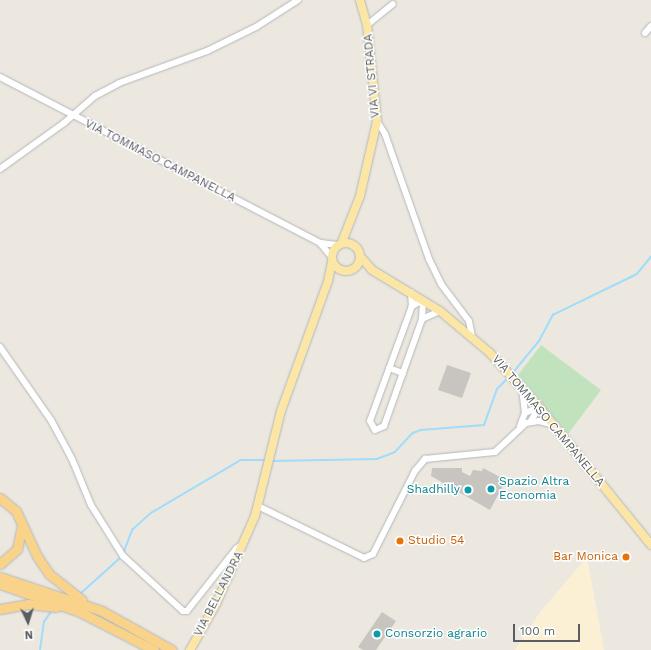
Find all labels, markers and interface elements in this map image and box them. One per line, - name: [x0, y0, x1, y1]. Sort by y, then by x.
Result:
- street label: VIA VI STRADA: [361, 33, 383, 119]
- street label: VIA TOMMASO CAMPANELLA: [82, 116, 238, 206]
- street label: VIA TOMMASO CAMPANELLA: [488, 352, 608, 490]
- place label: Spazio Altra Economia: [499, 475, 570, 503]
- place label: Shadhilly: [407, 483, 460, 497]
- marker: Spazio Altra Economia: [486, 484, 496, 494]
- marker: Shadhilly: [463, 485, 473, 495]
- place label: Studio 54: [408, 534, 464, 548]
- marker: Studio 54: [395, 536, 405, 546]
- street label: VIA BELLANDRA: [191, 549, 247, 639]
- place label: Bar Monica: [553, 550, 618, 564]
- marker: Bar Monica: [621, 552, 631, 562]
- north arrow: [8, 602, 48, 642]
- scale bar: [515, 616, 582, 642]
- text: 100 m: [520, 624, 555, 638]
- place label: Consorzio agrario: [385, 627, 487, 641]
- text: N: [24, 628, 33, 641]
- marker: Consorzio agrario: [372, 629, 382, 639]

